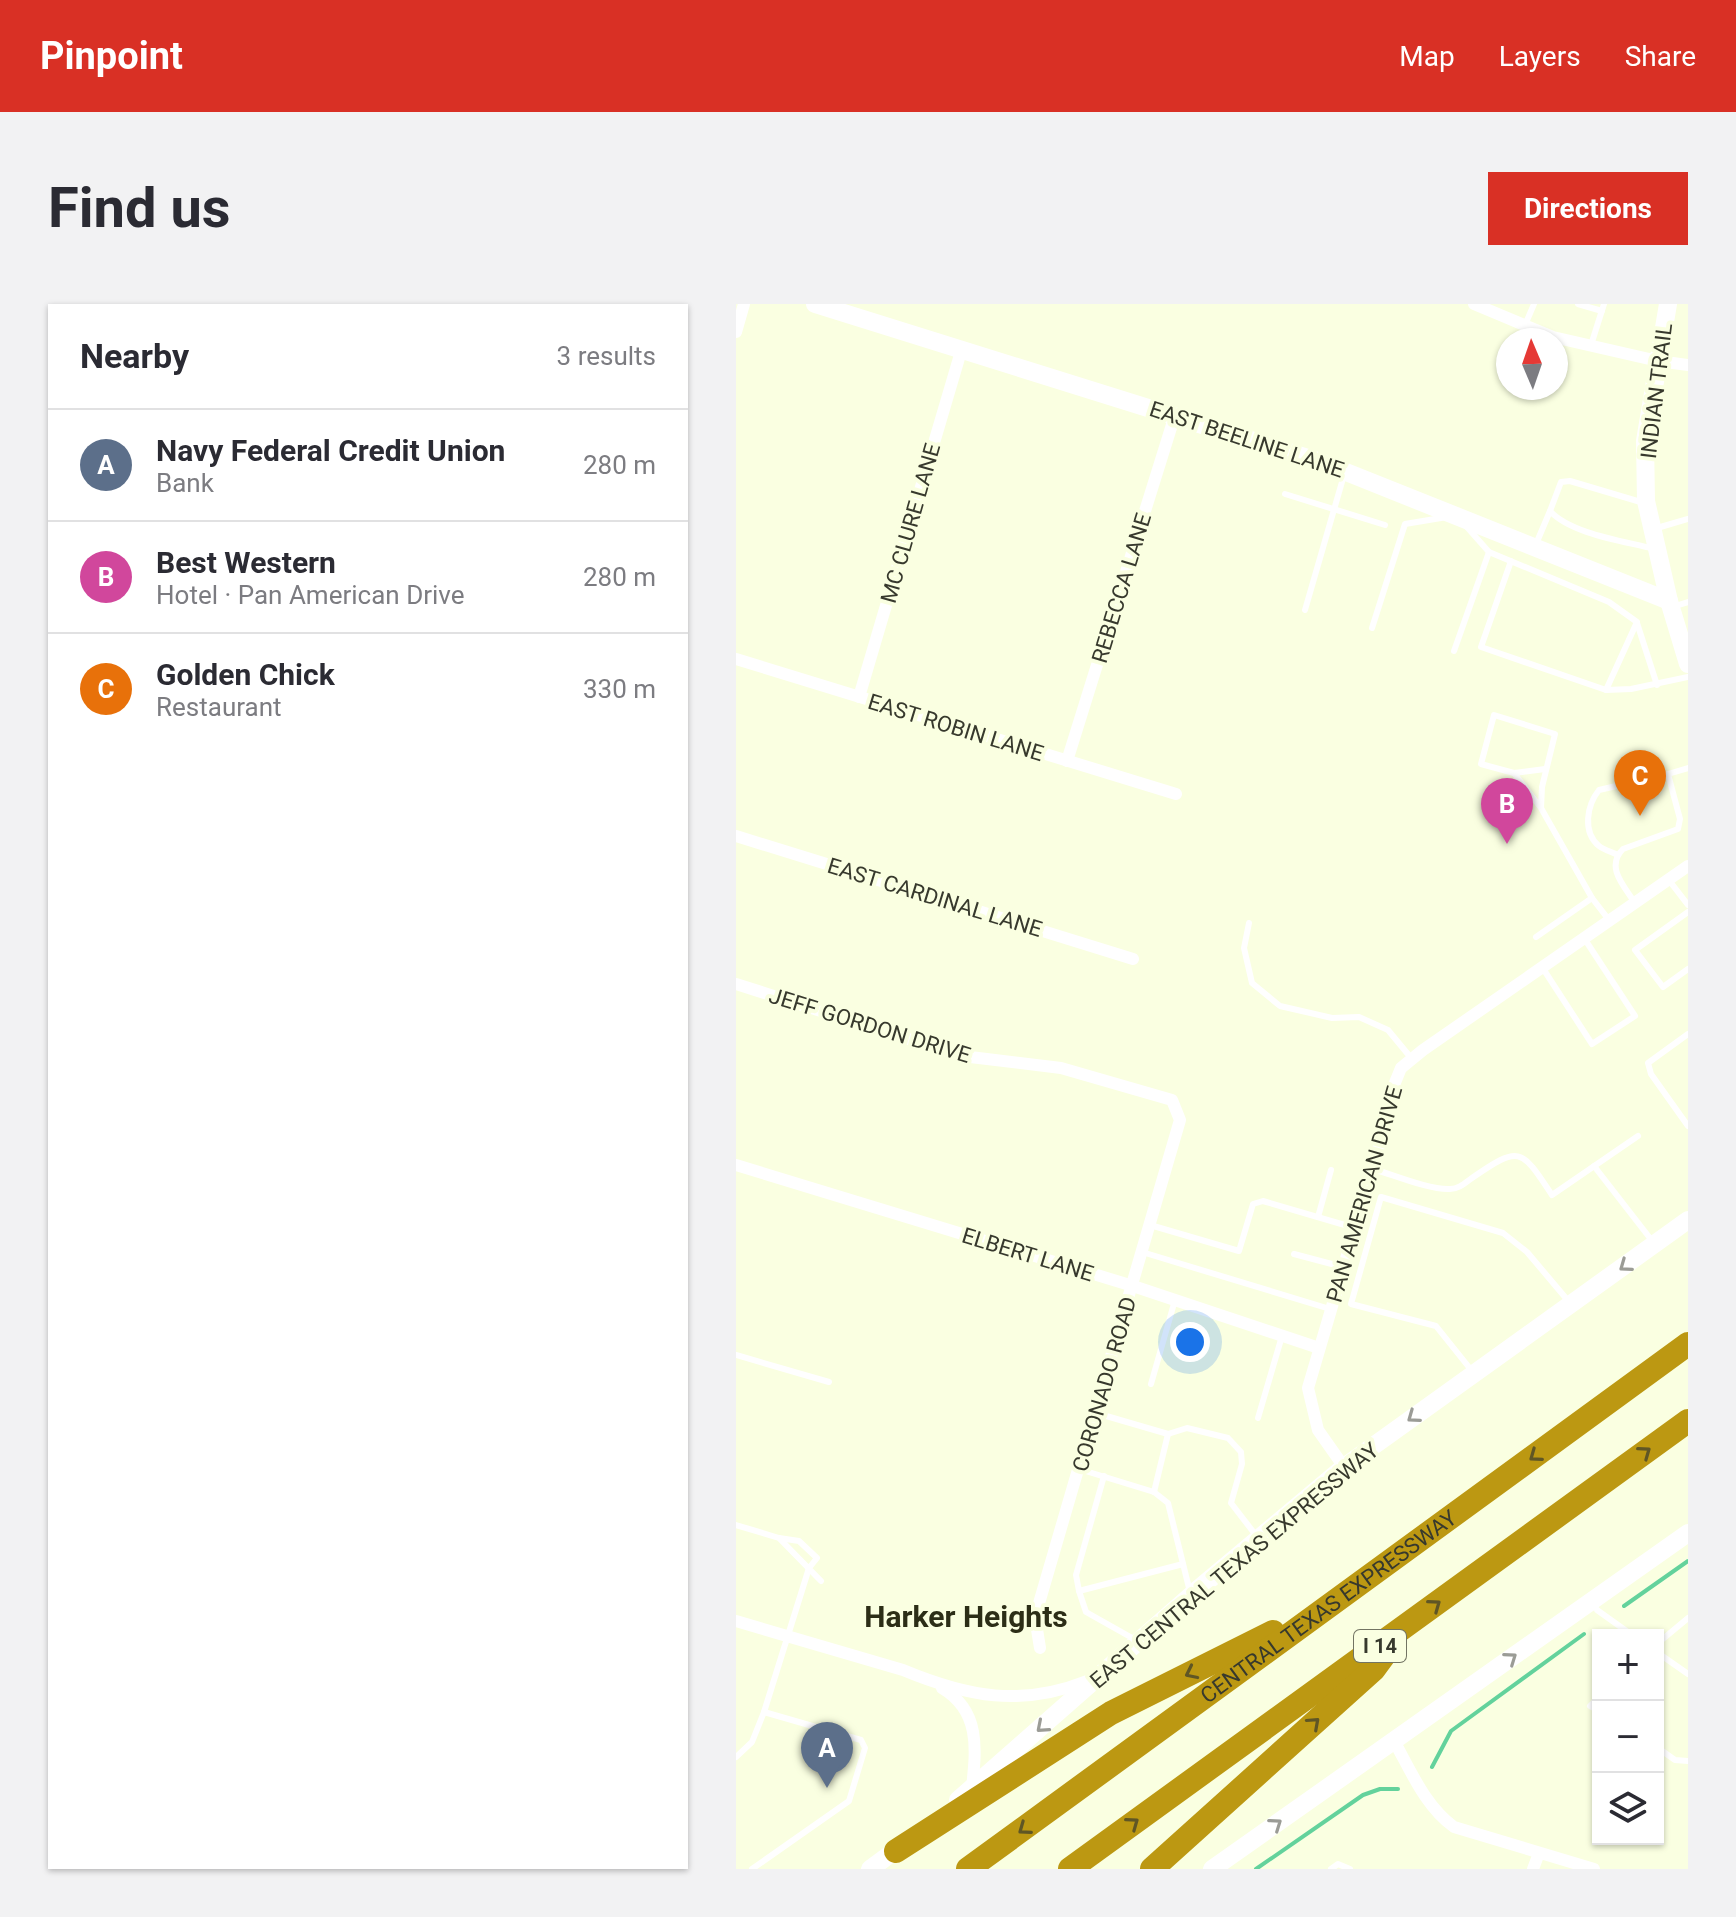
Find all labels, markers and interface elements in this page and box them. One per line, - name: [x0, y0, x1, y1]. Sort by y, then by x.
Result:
- text: Pinpoint: [40, 34, 183, 78]
- text: Map: [1399, 40, 1455, 73]
- text: Layers: [1499, 40, 1581, 73]
- text: Share: [1625, 40, 1696, 73]
- button: Directions: [1488, 172, 1688, 245]
- text: Find us: [48, 175, 231, 241]
- street label: INDIAN TRAIL: [1636, 322, 1677, 460]
- north arrow: [1496, 328, 1568, 400]
- text: Nearby: [80, 336, 189, 376]
- text: 3 results: [557, 341, 656, 371]
- street label: EAST BEELINE LANE: [1147, 396, 1347, 483]
- text: Navy Federal Credit Union: [156, 433, 505, 468]
- street label: MC CLURE LANE: [876, 440, 945, 606]
- text: A: [97, 450, 115, 480]
- text: 280 m: [583, 450, 656, 480]
- text: Bank: [156, 468, 214, 498]
- street label: REBECCA LANE: [1087, 510, 1156, 666]
- text: Best Western: [156, 545, 336, 580]
- text: B: [98, 562, 114, 592]
- text: 280 m: [583, 562, 656, 592]
- text: Hotel · Pan American Drive: [156, 580, 465, 610]
- text: Golden Chick: [156, 657, 335, 692]
- text: C: [97, 674, 115, 704]
- text: 330 m: [583, 674, 656, 704]
- street label: EAST ROBIN LANE: [865, 689, 1047, 766]
- text: Restaurant: [156, 692, 282, 722]
- pin: C: [1614, 750, 1666, 816]
- pin: B: [1481, 778, 1533, 844]
- street label: EAST CARDINAL LANE: [825, 853, 1045, 942]
- street label: JEFF GORDON DRIVE: [766, 983, 974, 1068]
- street label: PAN AMERICAN DRIVE: [1322, 1083, 1407, 1305]
- street label: ELBERT LANE: [959, 1223, 1097, 1286]
- one-way arrow: [1619, 1256, 1633, 1271]
- street label: CORONADO ROAD: [1068, 1294, 1141, 1474]
- your location: [1170, 1322, 1210, 1362]
- one-way arrow: [1408, 1407, 1422, 1422]
- street label: EAST CENTRAL TEXAS EXPRESSWAY: [1084, 1436, 1384, 1694]
- one-way arrow: [1529, 1446, 1543, 1460]
- one-way arrow: [1636, 1447, 1651, 1462]
- street label: CENTRAL TEXAS EXPRESSWAY: [1195, 1504, 1461, 1708]
- district label: Harker Heights: [864, 1599, 1068, 1634]
- one-way arrow: [1426, 1601, 1440, 1615]
- map controls: [1592, 1629, 1664, 1845]
- button: +: [1592, 1629, 1664, 1701]
- road number: I 14: [1354, 1630, 1406, 1662]
- one-way arrow: [1503, 1653, 1517, 1668]
- one-way arrow: [1184, 1663, 1199, 1679]
- button: −: [1592, 1701, 1664, 1773]
- one-way arrow: [1037, 1718, 1052, 1732]
- one-way arrow: [1304, 1718, 1319, 1733]
- pin: A: [801, 1722, 853, 1788]
- button: layers: [1592, 1773, 1664, 1845]
- one-way arrow: [1018, 1819, 1033, 1833]
- one-way arrow: [1125, 1819, 1139, 1833]
- one-way arrow: [1267, 1819, 1281, 1834]

